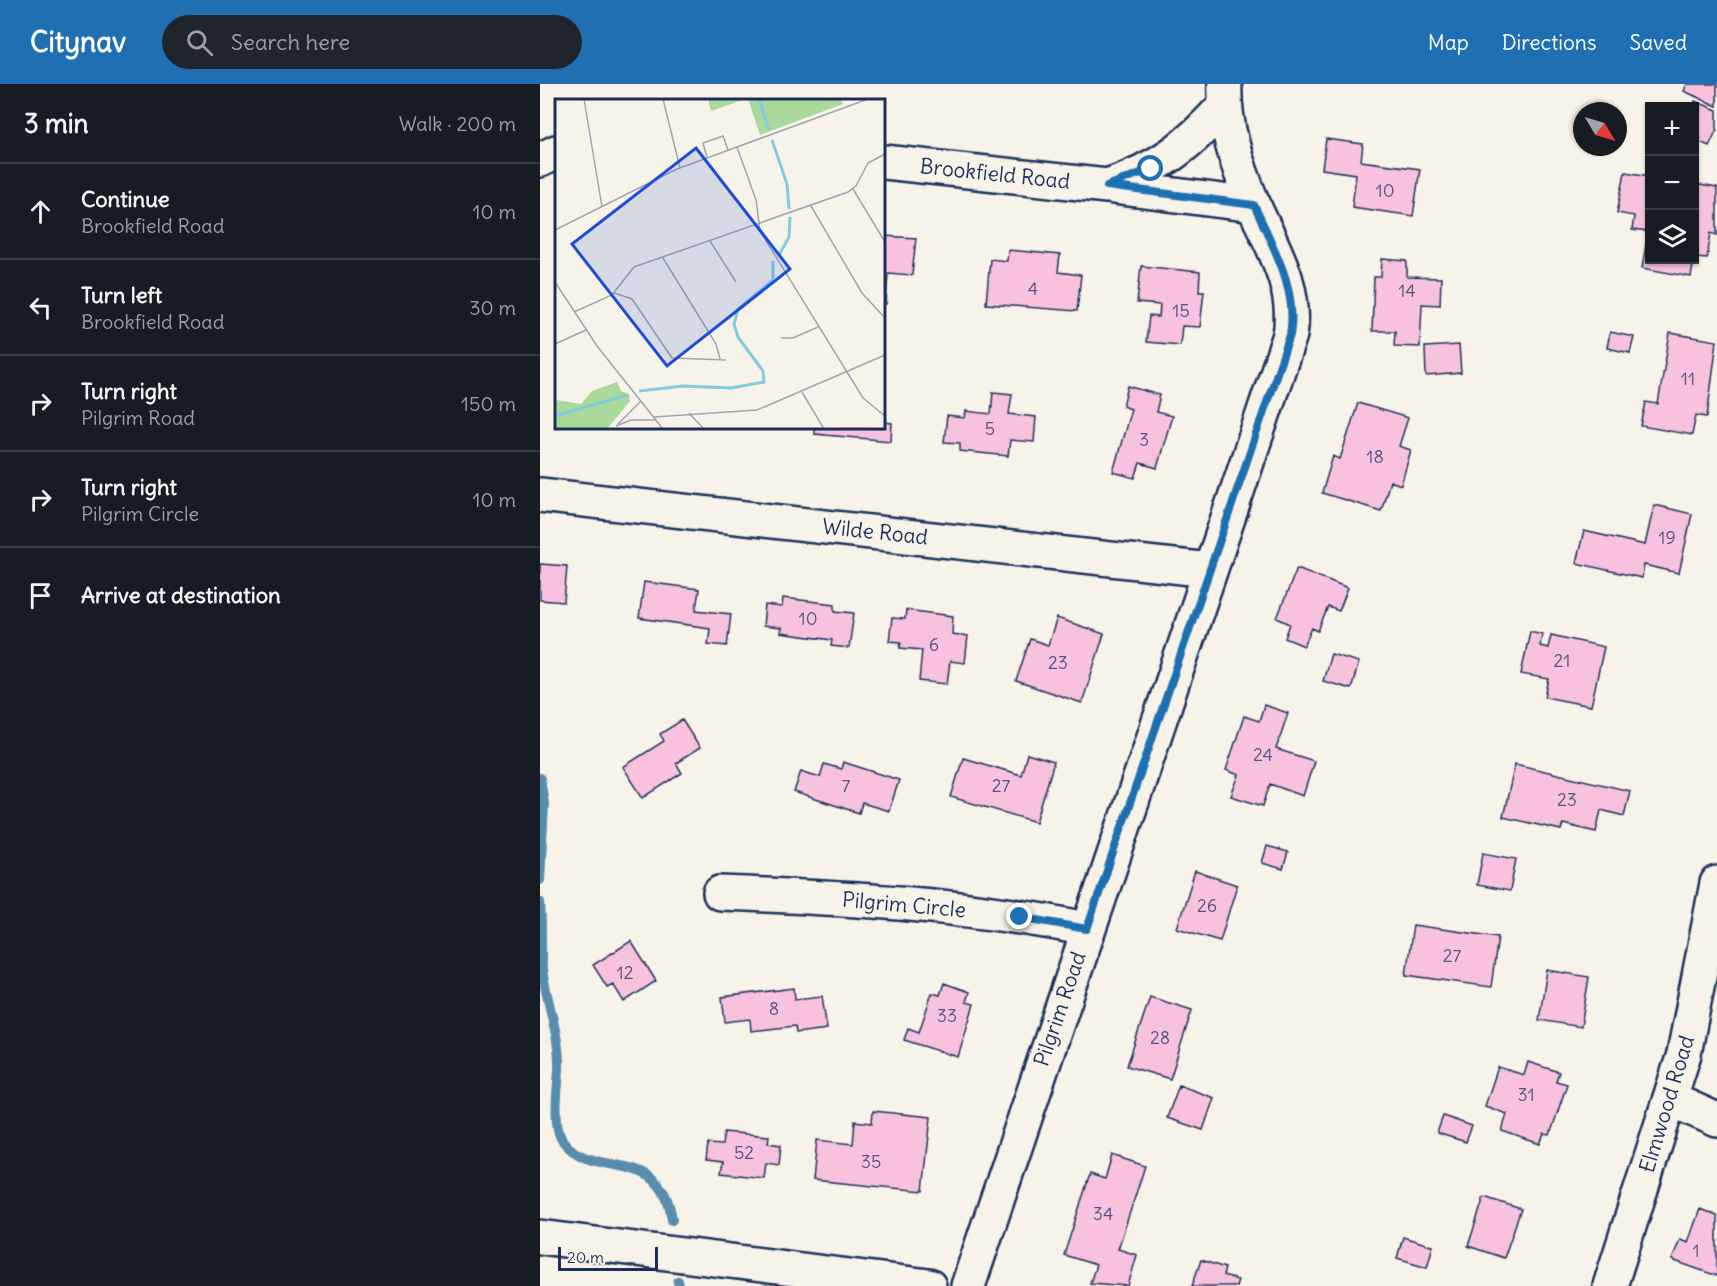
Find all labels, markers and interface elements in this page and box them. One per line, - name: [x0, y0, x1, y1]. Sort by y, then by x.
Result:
- search box: [162, 15, 582, 69]
- text: Citynav: [30, 24, 126, 60]
- icon: search: [183, 26, 216, 59]
- text: Search here: [231, 28, 350, 56]
- text: Map: [1428, 29, 1469, 56]
- text: Directions: [1502, 29, 1596, 56]
- text: Saved: [1629, 29, 1687, 56]
- inset map: [555, 99, 885, 429]
- north arrow: [1573, 102, 1627, 156]
- map controls: [1645, 102, 1699, 264]
- button: +: [1645, 102, 1699, 156]
- text: 3 min: [24, 107, 89, 140]
- text: Walk · 200 m: [399, 111, 516, 136]
- street label: Brookfield Road: [919, 152, 1071, 195]
- route start: [1137, 155, 1163, 181]
- button: −: [1645, 156, 1699, 210]
- house number: 10: [1376, 179, 1395, 202]
- text: Continue: [81, 185, 170, 213]
- icon: ahead: [24, 195, 57, 228]
- text: 10 m: [473, 199, 516, 224]
- button: layers: [1645, 210, 1699, 264]
- text: Brookfield Road: [81, 213, 224, 238]
- house number: 4: [1028, 277, 1038, 300]
- house number: 14: [1398, 279, 1416, 302]
- text: Turn left: [81, 281, 162, 309]
- icon: left: [24, 291, 57, 324]
- text: 30 m: [469, 295, 516, 320]
- house number: 15: [1172, 299, 1190, 322]
- text: Brookfield Road: [81, 309, 224, 334]
- house number: 11: [1681, 367, 1695, 390]
- text: Turn right: [81, 377, 177, 405]
- icon: right: [24, 387, 57, 420]
- text: 150 m: [461, 391, 516, 416]
- text: Pilgrim Road: [81, 405, 195, 430]
- house number: 5: [985, 417, 995, 440]
- house number: 3: [1139, 428, 1149, 451]
- house number: 18: [1366, 445, 1384, 468]
- text: Turn right: [81, 473, 177, 501]
- icon: right: [24, 483, 57, 516]
- text: 10 m: [473, 487, 516, 512]
- text: Pilgrim Circle: [81, 501, 199, 526]
- street label: Wilde Road: [821, 513, 929, 550]
- house number: 19: [1658, 526, 1676, 549]
- icon: arrive: [24, 579, 57, 612]
- text: Arrive at destination: [81, 581, 281, 609]
- house number: 10: [799, 607, 818, 630]
- house number: 6: [929, 633, 939, 656]
- house number: 21: [1553, 649, 1571, 672]
- house number: 23: [1048, 651, 1068, 674]
- house number: 24: [1253, 743, 1273, 766]
- house number: 7: [842, 774, 851, 797]
- house number: 27: [992, 774, 1011, 797]
- house number: 23: [1557, 788, 1577, 811]
- street label: Pilgrim Circle: [841, 886, 967, 923]
- house number: 26: [1197, 894, 1217, 917]
- route end: [1006, 903, 1032, 929]
- house number: 27: [1443, 944, 1462, 967]
- street label: Pilgrim Road: [1027, 948, 1092, 1070]
- house number: 12: [616, 961, 634, 984]
- house number: 8: [769, 997, 779, 1020]
- house number: 33: [937, 1004, 957, 1027]
- house number: 28: [1150, 1026, 1170, 1049]
- street label: Elmwood Road: [1633, 1032, 1700, 1176]
- house number: 31: [1517, 1083, 1535, 1106]
- house number: 52: [734, 1141, 754, 1164]
- house number: 35: [861, 1150, 881, 1173]
- house number: 34: [1093, 1202, 1113, 1225]
- house number: 1: [1692, 1239, 1700, 1262]
- scale bar: [558, 1244, 658, 1272]
- text: 20 m: [567, 1247, 604, 1267]

